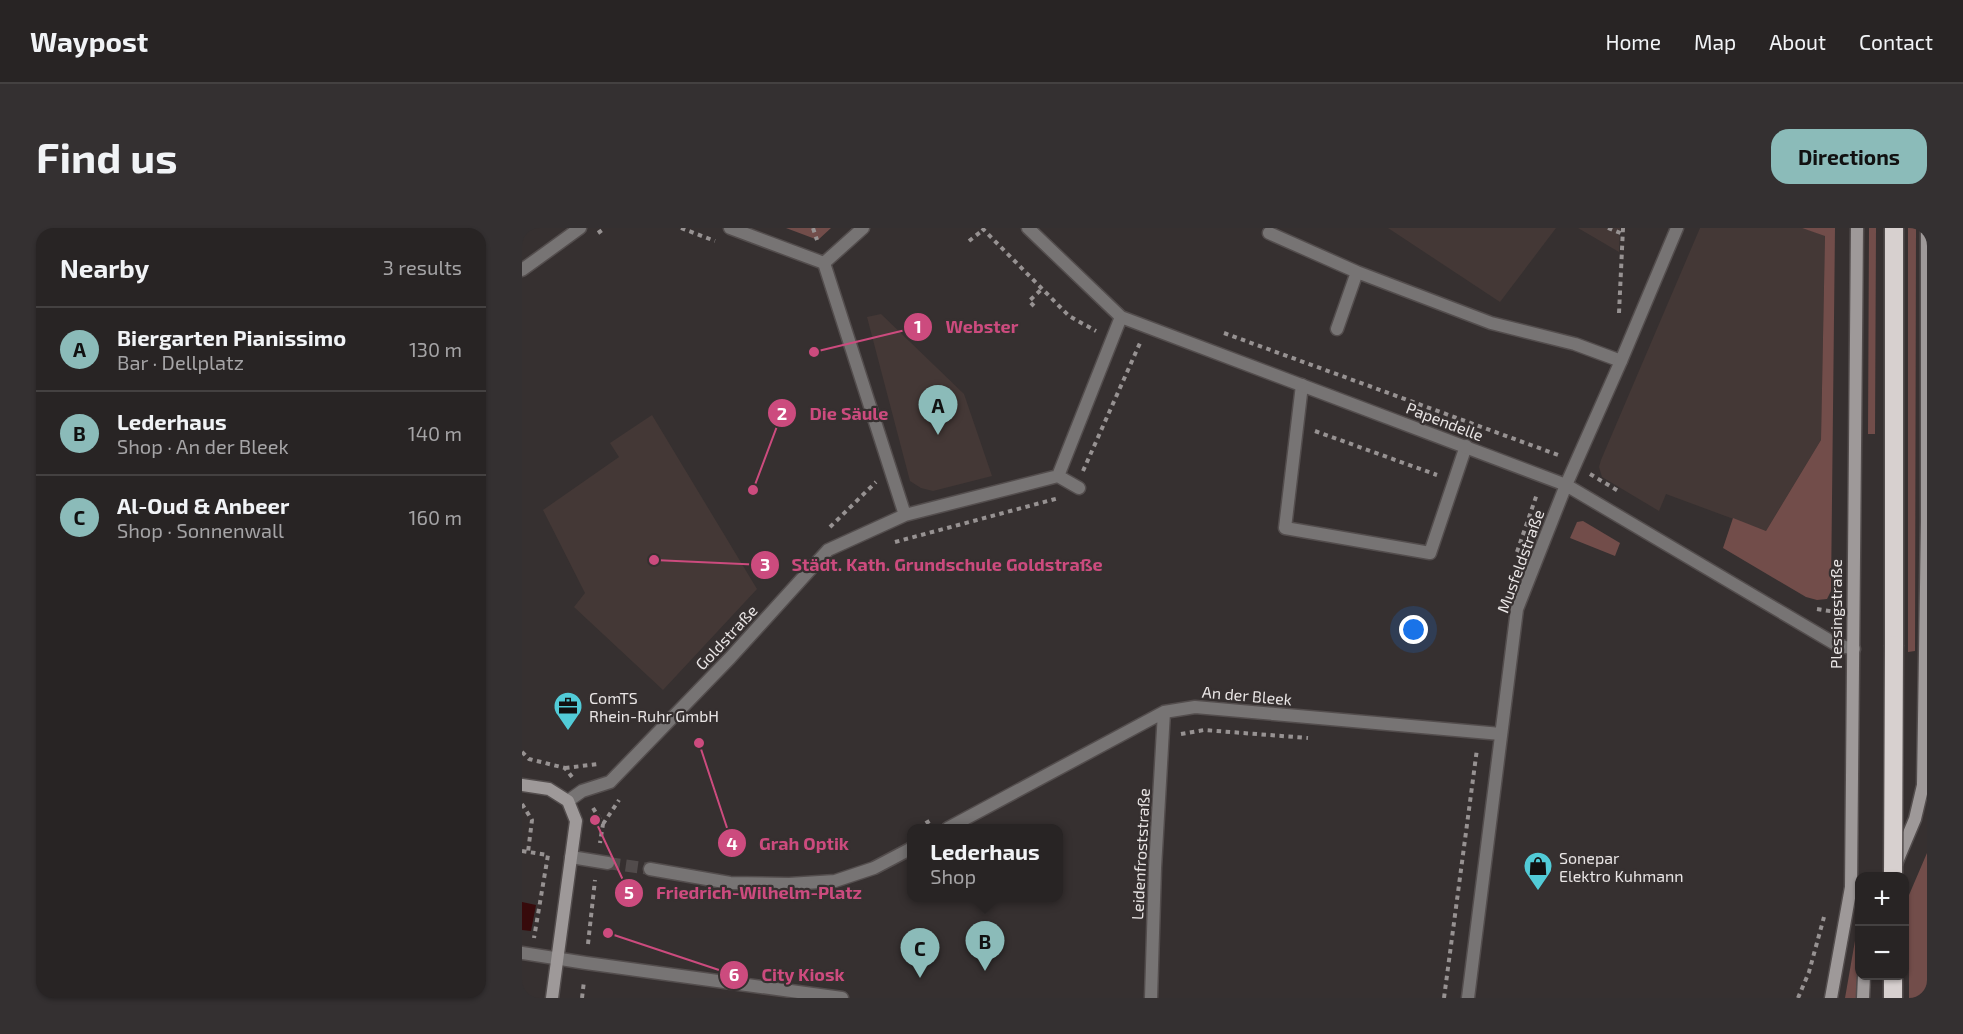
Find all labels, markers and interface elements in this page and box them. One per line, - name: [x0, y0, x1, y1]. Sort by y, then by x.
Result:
- text: Waypost: [30, 24, 148, 58]
- text: Home: [1605, 29, 1661, 54]
- text: Map: [1694, 29, 1736, 54]
- text: About: [1769, 29, 1826, 54]
- text: Contact: [1859, 29, 1933, 54]
- button: Directions: [1771, 129, 1927, 184]
- text: Find us: [36, 131, 178, 181]
- text: Nearby: [60, 252, 149, 283]
- text: 3 results: [383, 255, 462, 279]
- callout: Webster: [903, 309, 1030, 345]
- text: 1: [914, 315, 922, 337]
- text: Webster: [946, 315, 1019, 337]
- text: Biergarten Pianissimo: [117, 324, 346, 350]
- text: A: [73, 337, 86, 361]
- text: 130 m: [409, 337, 462, 361]
- text: Bar · Dellplatz: [117, 350, 244, 374]
- pin: A: [918, 386, 958, 435]
- callout: Die Säule: [767, 395, 900, 431]
- street label: Papendelle: [1404, 398, 1486, 444]
- text: 2: [777, 402, 787, 424]
- text: Die Säule: [810, 402, 888, 424]
- text: Lederhaus: [117, 408, 227, 434]
- text: B: [73, 421, 86, 445]
- text: 140 m: [408, 421, 462, 445]
- text: Shop · An der Bleek: [117, 434, 289, 458]
- text: Al-Oud & Anbeer: [117, 492, 289, 518]
- text: C: [74, 505, 85, 529]
- text: 160 m: [409, 505, 462, 529]
- street label: Musfeldstraße: [1493, 507, 1547, 615]
- text: Shop · Sonnenwall: [117, 518, 284, 542]
- callout: Städt. Kath. Grundschule Goldstraße: [750, 547, 1115, 583]
- text: 3: [760, 553, 770, 575]
- text: Städt. Kath. Grundschule Goldstraße: [791, 553, 1103, 575]
- street label: Plessingstraße: [1826, 559, 1845, 669]
- street label: Goldstraße: [691, 601, 761, 673]
- your location: [1399, 615, 1428, 644]
- street label: An der Bleek: [1201, 682, 1293, 708]
- place label: ComTS Rhein-Ruhr GmbH: [589, 688, 719, 725]
- office icon: ComTS Rhein-Ruhr GmbH: [552, 690, 584, 732]
- street label: Leidenfroststraße: [1127, 787, 1153, 921]
- popup: [907, 824, 1063, 902]
- callout: Grah Optik: [717, 825, 861, 861]
- text: 4: [726, 832, 738, 854]
- text: Grah Optik: [759, 832, 849, 854]
- text: Lederhaus: [930, 838, 1040, 864]
- place label: Sonepar Elektro Kuhmann: [1559, 848, 1684, 885]
- shop icon: Sonepar Elektro Kuhmann: [1522, 850, 1554, 892]
- text: Shop: [930, 864, 976, 888]
- map controls: [1855, 872, 1909, 980]
- button: +: [1855, 872, 1909, 926]
- callout: Friedrich-Wilhelm-Platz: [614, 875, 874, 911]
- text: 5: [624, 881, 634, 903]
- text: Friedrich-Wilhelm-Platz: [656, 881, 862, 903]
- pin: B: [966, 922, 1004, 971]
- button: −: [1855, 926, 1909, 980]
- pin: C: [900, 928, 940, 978]
- callout: City Kiosk: [719, 957, 856, 993]
- text: 6: [729, 963, 739, 985]
- text: City Kiosk: [761, 963, 845, 985]

